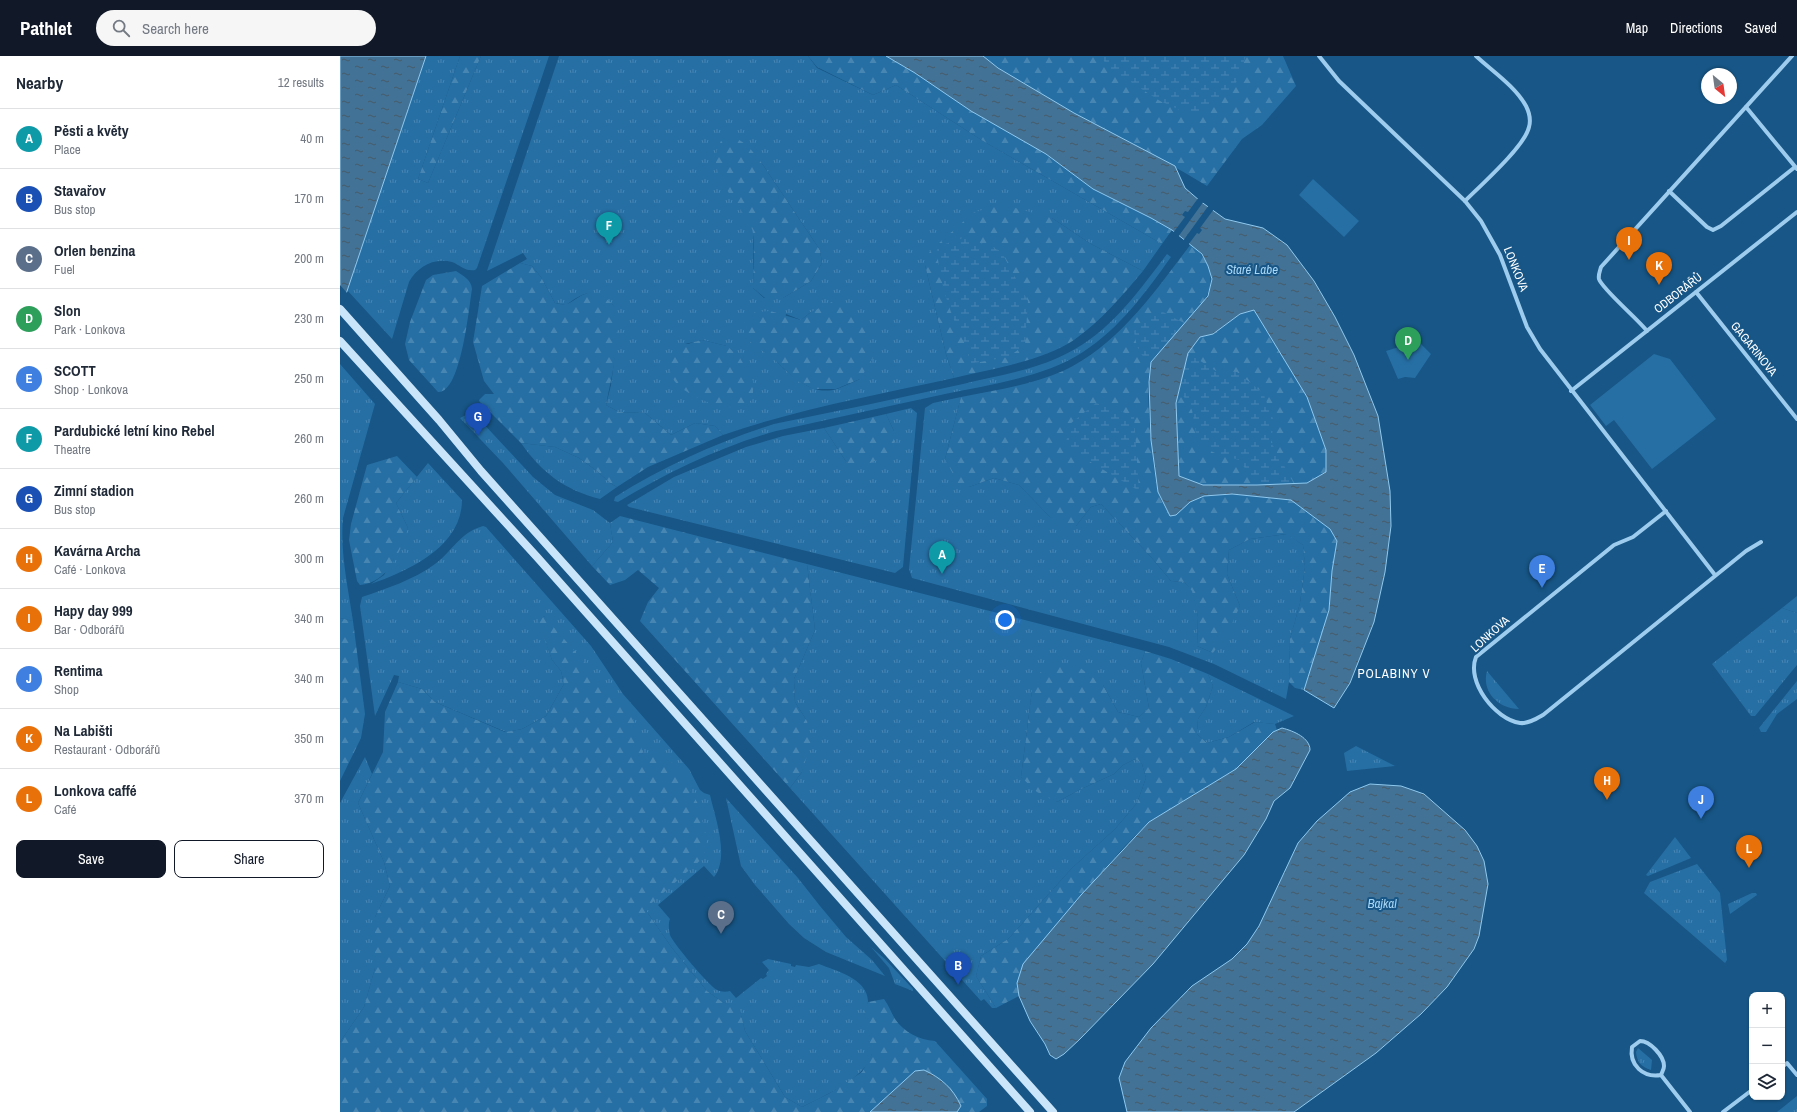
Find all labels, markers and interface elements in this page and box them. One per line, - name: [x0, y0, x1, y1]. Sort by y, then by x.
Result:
- search box: [96, 10, 376, 46]
- text: Pathlet: [20, 15, 72, 41]
- icon: search: [110, 17, 132, 39]
- text: Search here: [142, 18, 209, 39]
- text: Map: [1626, 19, 1648, 37]
- text: Directions: [1670, 19, 1722, 37]
- text: Saved: [1744, 19, 1777, 37]
- north arrow: [1701, 68, 1737, 104]
- text: Nearby: [16, 71, 63, 94]
- text: 12 results: [278, 74, 324, 91]
- text: Pěsti a květy: [54, 120, 129, 141]
- text: A: [25, 130, 33, 147]
- text: 40 m: [300, 130, 324, 147]
- text: Place: [54, 141, 81, 158]
- text: Stavařov: [54, 180, 106, 201]
- text: B: [25, 190, 33, 207]
- text: 170 m: [294, 190, 324, 207]
- text: Bus stop: [54, 201, 95, 218]
- pin: F: [596, 212, 622, 245]
- pin: I: [1616, 227, 1642, 260]
- text: Orlen benzina: [54, 240, 135, 261]
- street label: LONKOVA: [1500, 244, 1532, 294]
- text: C: [25, 250, 33, 267]
- text: 200 m: [294, 250, 324, 267]
- pin: K: [1646, 252, 1672, 285]
- text: Fuel: [54, 261, 75, 278]
- water label: Staré Labe: [1226, 261, 1278, 278]
- street label: ODBORÁŘŮ: [1651, 269, 1705, 317]
- text: Slon: [54, 300, 81, 321]
- text: D: [25, 310, 33, 327]
- text: 230 m: [294, 310, 324, 327]
- street label: GAGARINOVA: [1727, 319, 1781, 380]
- text: Park · Lonkova: [54, 321, 125, 338]
- pin: D: [1395, 327, 1421, 360]
- text: SCOTT: [54, 360, 96, 381]
- text: E: [25, 370, 33, 387]
- text: 250 m: [294, 370, 324, 387]
- text: Shop · Lonkova: [54, 381, 128, 398]
- pin: G: [465, 403, 491, 436]
- text: Pardubické letní kino Rebel: [54, 420, 215, 441]
- text: F: [26, 430, 32, 447]
- text: 260 m: [294, 430, 324, 447]
- text: Theatre: [54, 441, 91, 458]
- text: Zimní stadion: [54, 480, 134, 501]
- text: G: [25, 490, 33, 507]
- text: 260 m: [294, 490, 324, 507]
- text: Bus stop: [54, 501, 95, 518]
- text: Kavárna Archa: [54, 540, 140, 561]
- pin: A: [929, 541, 955, 574]
- text: H: [25, 550, 33, 567]
- text: 300 m: [294, 550, 324, 567]
- pin: E: [1529, 555, 1555, 588]
- text: Café · Lonkova: [54, 561, 126, 578]
- text: Hapy day 999: [54, 600, 133, 621]
- text: I: [28, 610, 30, 627]
- text: 340 m: [294, 610, 324, 627]
- your location: [995, 610, 1015, 630]
- street label: LONKOVA: [1467, 612, 1513, 656]
- text: Bar · Odborářů: [54, 621, 125, 638]
- text: Rentima: [54, 660, 103, 681]
- district label: POLABINY V: [1357, 665, 1431, 682]
- text: J: [26, 670, 32, 687]
- text: 340 m: [294, 670, 324, 687]
- text: Shop: [54, 681, 79, 698]
- text: Na Labišti: [54, 720, 113, 741]
- text: K: [25, 730, 33, 747]
- text: 350 m: [294, 730, 324, 747]
- text: Restaurant · Odborářů: [54, 741, 160, 758]
- pin: H: [1594, 767, 1620, 800]
- text: Lonkova caffé: [54, 780, 137, 801]
- pin: J: [1688, 786, 1714, 819]
- text: L: [26, 790, 32, 807]
- text: 370 m: [294, 790, 324, 807]
- text: Café: [54, 801, 77, 818]
- pin: L: [1736, 835, 1762, 868]
- button: Save: [16, 840, 166, 878]
- button: Share: [174, 840, 324, 878]
- water label: Bajkal: [1367, 895, 1397, 912]
- pin: C: [708, 901, 734, 934]
- pin: B: [945, 952, 971, 985]
- map controls: [1749, 992, 1785, 1100]
- button: +: [1749, 992, 1785, 1028]
- button: −: [1749, 1028, 1785, 1064]
- button: layers: [1749, 1064, 1785, 1100]

